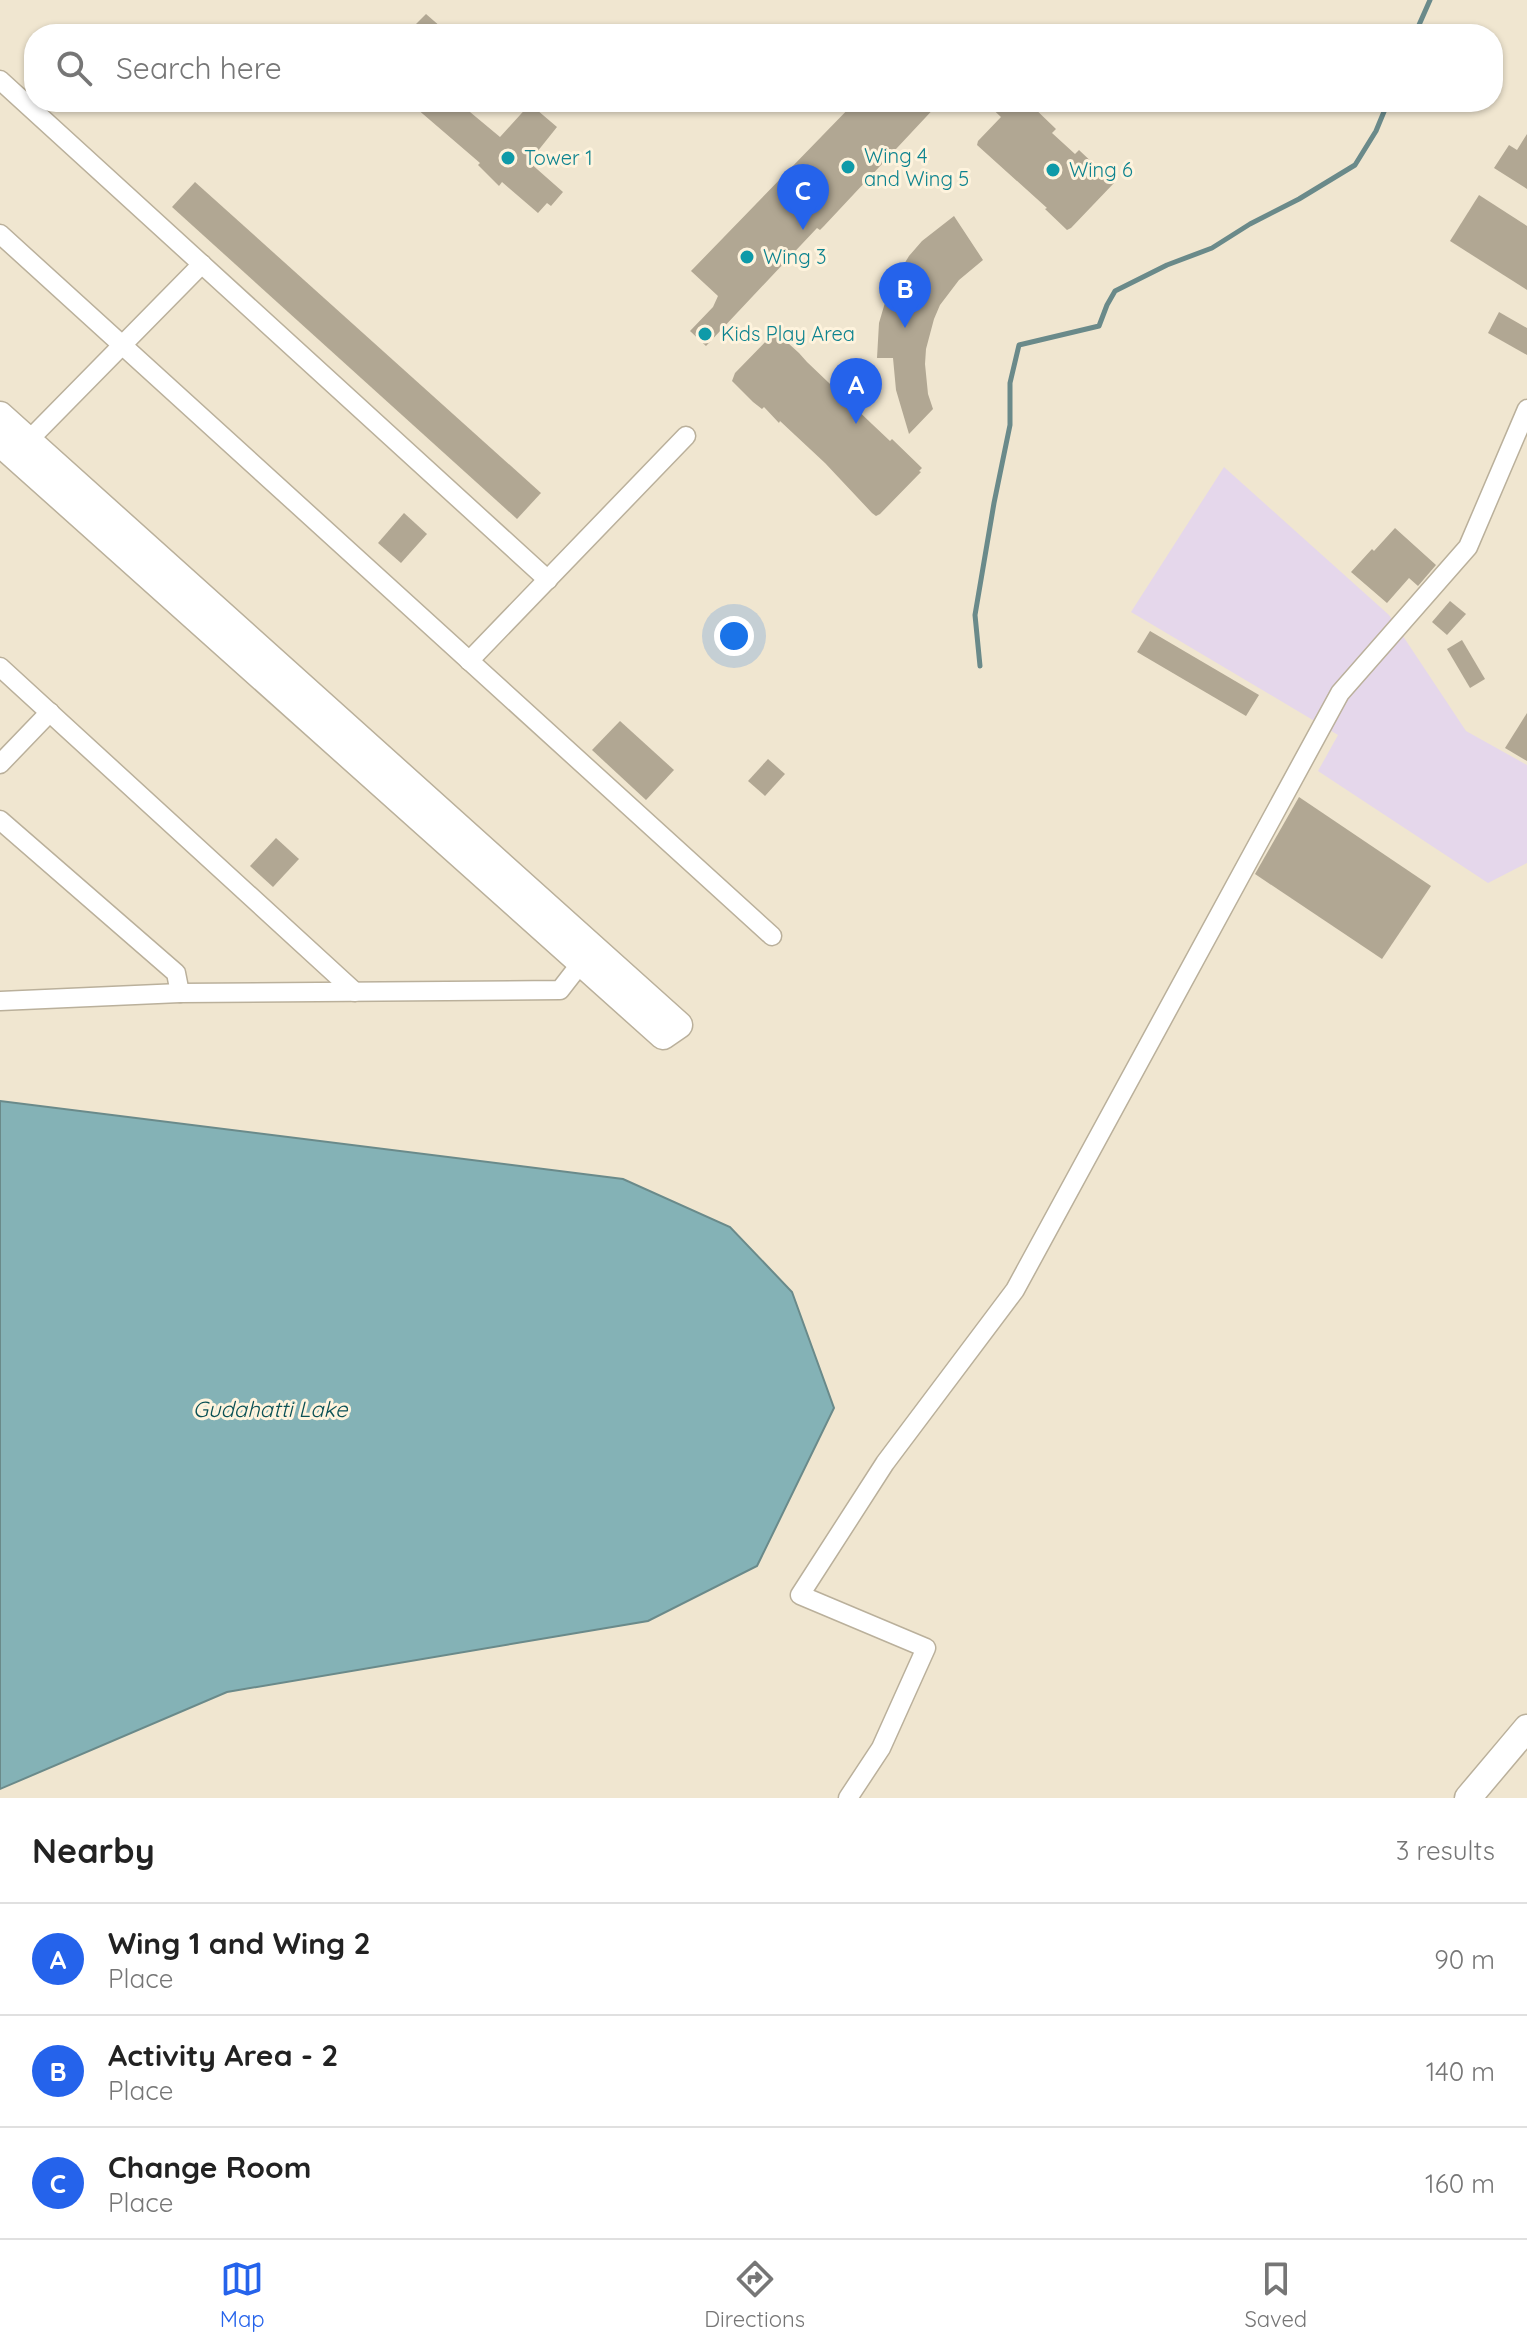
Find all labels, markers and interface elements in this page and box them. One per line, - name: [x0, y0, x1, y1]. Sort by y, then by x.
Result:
- search box: [24, 24, 1503, 112]
- icon: search: [52, 46, 96, 90]
- text: Search here: [116, 49, 282, 87]
- place label: Wing 4 and Wing 5: [864, 143, 969, 191]
- place label: Tower 1: [524, 145, 593, 170]
- marker: Tower 1: [499, 149, 517, 167]
- place label: Wing 6: [1069, 157, 1133, 182]
- marker: Wing 4 and Wing 5: [839, 158, 857, 176]
- marker: Wing 6: [1044, 161, 1062, 179]
- pin: C: [777, 164, 829, 230]
- place label: Wing 3: [763, 244, 827, 269]
- marker: Wing 3: [738, 248, 756, 266]
- pin: B: [879, 262, 931, 328]
- place label: Kids Play Area: [721, 321, 855, 346]
- marker: Kids Play Area: [696, 325, 714, 343]
- pin: A: [830, 358, 882, 424]
- your location: [714, 616, 754, 656]
- water label: Gudahatti Lake: [193, 1395, 349, 1423]
- text: Nearby: [32, 1829, 155, 1872]
- text: 3 results: [1396, 1834, 1495, 1867]
- text: Wing 1 and Wing 2: [108, 1924, 371, 1962]
- text: A: [50, 1943, 66, 1976]
- text: 90 m: [1434, 1943, 1495, 1976]
- text: Place: [108, 1962, 173, 1995]
- text: Activity Area - 2: [108, 2036, 338, 2074]
- text: B: [49, 2055, 67, 2088]
- text: 140 m: [1426, 2055, 1495, 2088]
- text: Place: [108, 2074, 173, 2107]
- text: Change Room: [108, 2148, 311, 2186]
- text: C: [50, 2167, 66, 2200]
- text: 160 m: [1425, 2167, 1495, 2200]
- text: Place: [108, 2186, 173, 2219]
- tab: Map: [220, 2257, 265, 2333]
- tab: Directions: [704, 2257, 805, 2333]
- tab: Saved: [1244, 2257, 1307, 2333]

